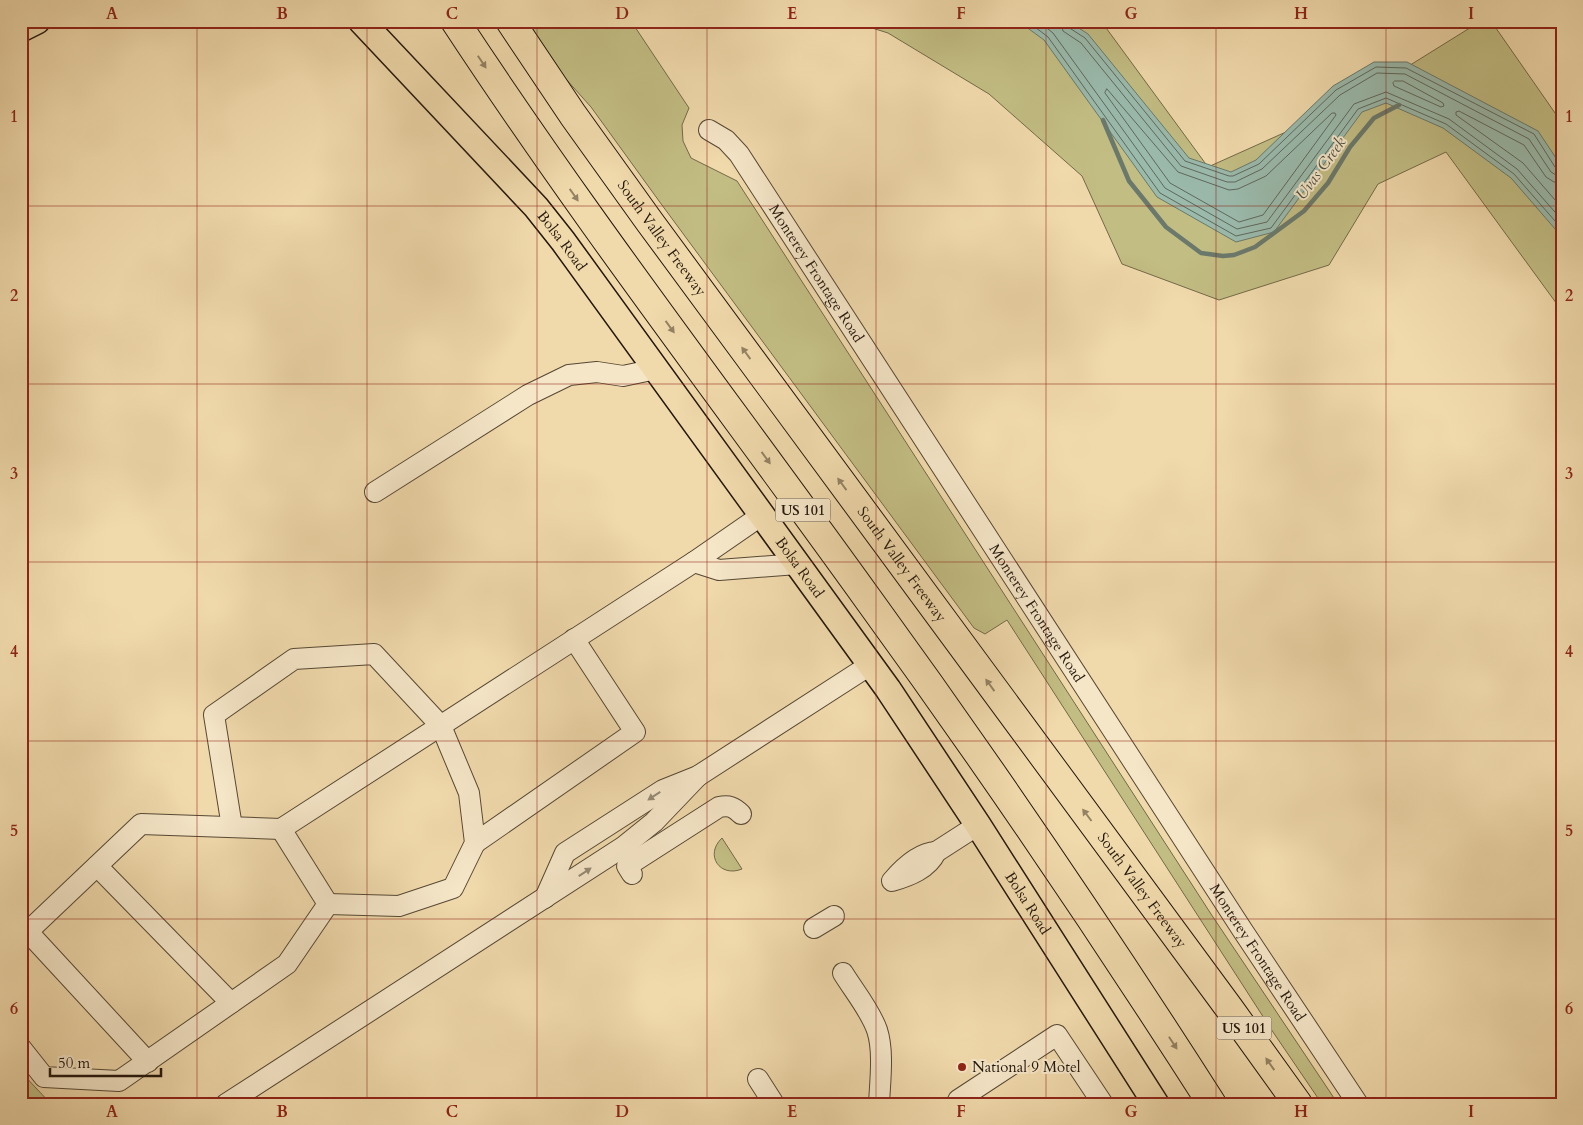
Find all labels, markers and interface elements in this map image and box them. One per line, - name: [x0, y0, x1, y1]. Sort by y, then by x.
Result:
- text: A: [106, 3, 118, 25]
- text: B: [276, 3, 288, 25]
- text: C: [446, 3, 458, 25]
- text: D: [615, 3, 629, 25]
- text: E: [787, 3, 797, 25]
- text: F: [956, 3, 966, 25]
- text: G: [1124, 3, 1138, 25]
- text: H: [1294, 3, 1308, 25]
- text: I: [1468, 3, 1474, 25]
- one-way arrow: [477, 55, 487, 69]
- text: 1: [10, 106, 18, 128]
- text: 1: [1565, 106, 1573, 128]
- water label: Uvas Creek: [1290, 132, 1351, 205]
- street label: South Valley Freeway: [613, 176, 711, 300]
- one-way arrow: [569, 189, 579, 202]
- street label: Monterey Frontage Road: [764, 200, 869, 346]
- street label: Bolsa Road: [533, 206, 591, 275]
- text: 2: [10, 285, 18, 307]
- text: 2: [1565, 285, 1573, 307]
- one-way arrow: [665, 320, 675, 334]
- one-way arrow: [741, 346, 751, 360]
- one-way arrow: [760, 451, 771, 464]
- text: 3: [10, 463, 18, 485]
- text: 3: [1565, 463, 1573, 485]
- one-way arrow: [837, 477, 847, 491]
- road number: US 101: [776, 498, 830, 522]
- street label: South Valley Freeway: [853, 502, 951, 626]
- street label: Bolsa Road: [771, 533, 829, 602]
- street label: Monterey Frontage Road: [985, 540, 1089, 686]
- text: 4: [10, 641, 18, 663]
- text: 4: [1565, 641, 1573, 663]
- one-way arrow: [985, 678, 995, 692]
- one-way arrow: [647, 791, 660, 801]
- one-way arrow: [1082, 808, 1092, 822]
- text: 5: [10, 820, 18, 842]
- text: 5: [1565, 820, 1573, 842]
- street label: South Valley Freeway: [1093, 828, 1192, 952]
- one-way arrow: [578, 867, 592, 876]
- street label: Bolsa Road: [1000, 868, 1055, 938]
- street label: Monterey Frontage Road: [1205, 880, 1310, 1025]
- text: 6: [10, 998, 18, 1020]
- text: 6: [1565, 998, 1573, 1020]
- road number: US 101: [1216, 1016, 1272, 1040]
- one-way arrow: [1168, 1036, 1178, 1049]
- scale bar: [50, 1045, 161, 1077]
- text: 50 m: [58, 1053, 90, 1073]
- place label: National 9 Motel: [972, 1057, 1081, 1077]
- one-way arrow: [1265, 1057, 1275, 1071]
- marker: National 9 Motel: [956, 1061, 968, 1073]
- text: A: [106, 1101, 118, 1123]
- text: B: [276, 1101, 288, 1123]
- text: C: [446, 1101, 458, 1123]
- text: D: [615, 1101, 629, 1123]
- text: E: [787, 1101, 797, 1123]
- text: F: [956, 1101, 966, 1123]
- text: G: [1124, 1101, 1138, 1123]
- text: H: [1294, 1101, 1308, 1123]
- text: I: [1468, 1101, 1474, 1123]

